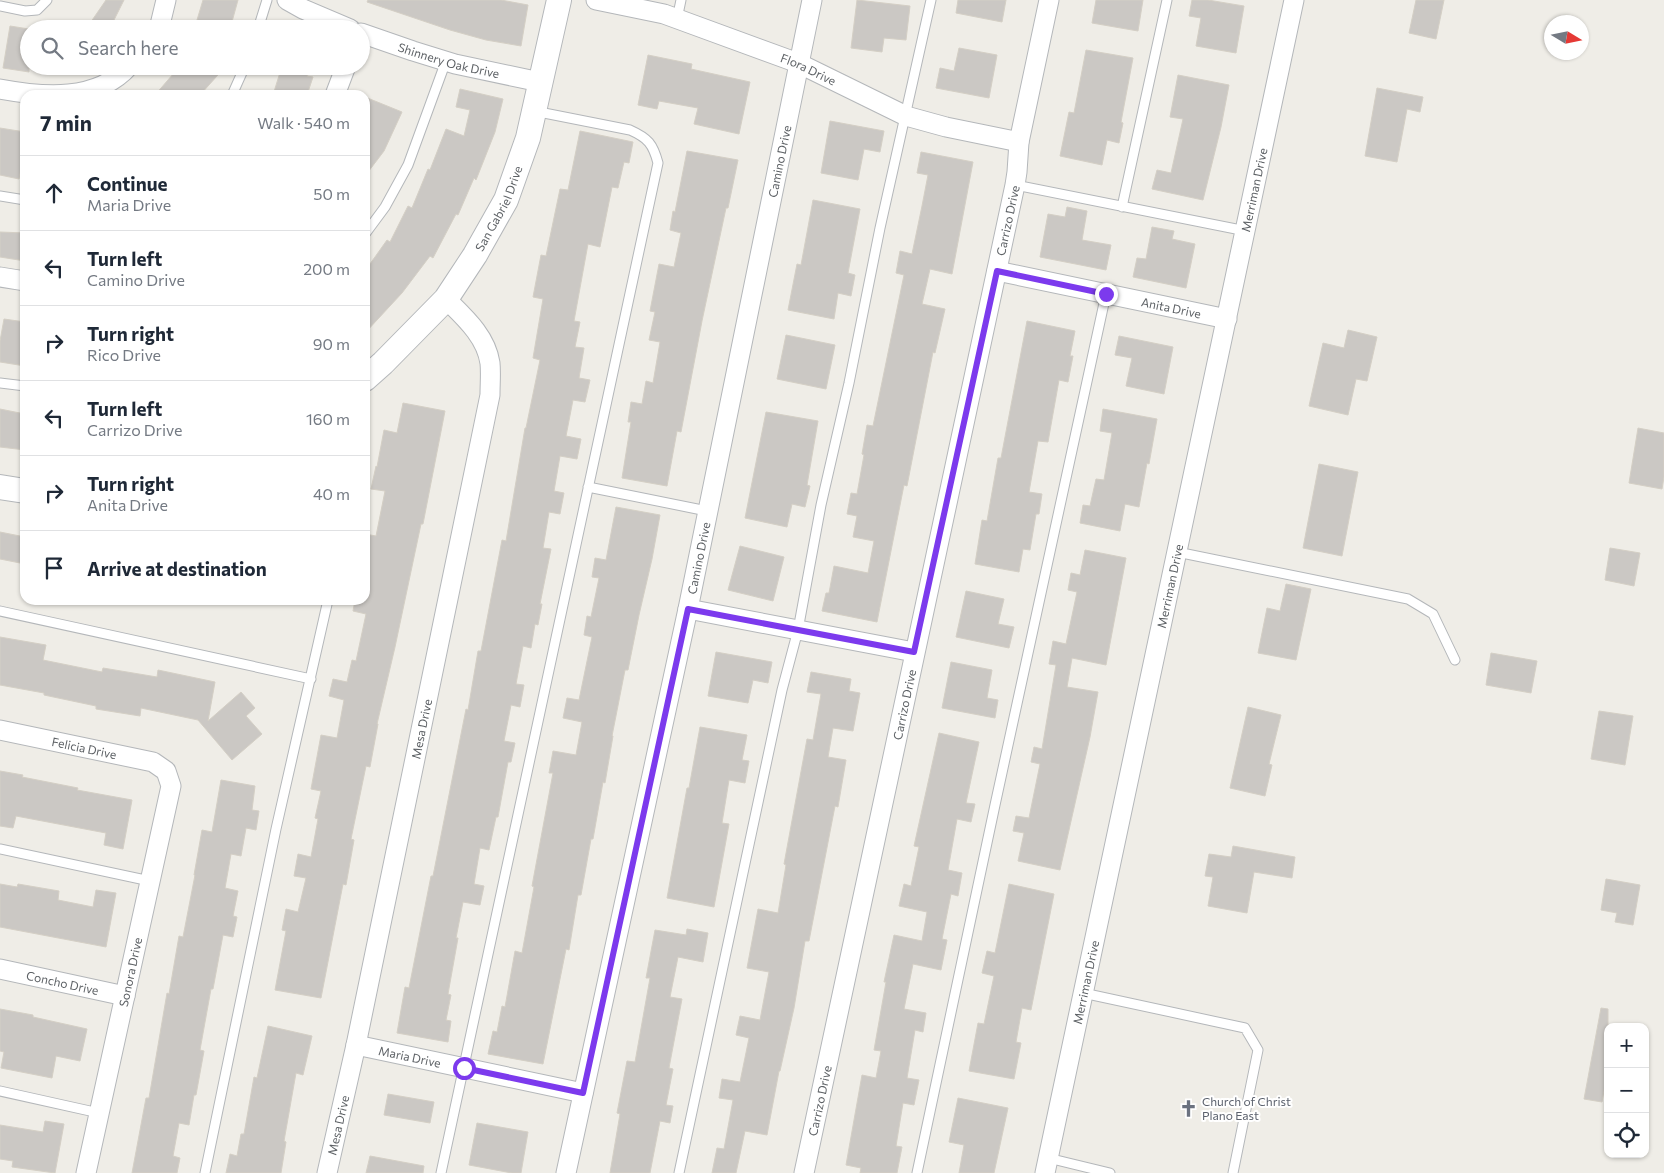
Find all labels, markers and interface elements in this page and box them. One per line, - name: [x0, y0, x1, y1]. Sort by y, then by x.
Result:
- north arrow: [1544, 15, 1589, 60]
- search box: [20, 20, 370, 75]
- icon: search: [38, 34, 66, 62]
- text: Search here: [78, 36, 178, 59]
- street label: Shinnery Oak Drive: [396, 39, 501, 80]
- street label: Flora Drive: [779, 50, 838, 88]
- text: 7 min: [40, 110, 92, 135]
- text: Walk · 540 m: [257, 113, 350, 132]
- street label: Camino Drive: [765, 124, 793, 199]
- street label: Merriman Drive: [1238, 147, 1269, 233]
- street label: San Gabriel Drive: [472, 164, 525, 253]
- text: Continue: [87, 172, 167, 195]
- icon: ahead: [40, 179, 68, 207]
- text: 50 m: [313, 184, 350, 203]
- street label: Carrizo Drive: [993, 184, 1022, 257]
- text: Maria Drive: [87, 195, 171, 214]
- text: Turn left: [87, 247, 162, 270]
- icon: left: [40, 254, 68, 282]
- text: 200 m: [303, 259, 350, 278]
- text: Camino Drive: [87, 270, 185, 289]
- route end: [1095, 283, 1118, 306]
- street label: Anita Drive: [1140, 294, 1202, 320]
- text: Turn right: [87, 322, 174, 345]
- icon: right: [40, 329, 68, 357]
- text: 90 m: [313, 334, 350, 353]
- text: Rico Drive: [87, 345, 161, 364]
- text: Turn left: [87, 397, 162, 420]
- icon: left: [40, 404, 68, 432]
- text: 160 m: [306, 409, 350, 428]
- text: Carrizo Drive: [87, 420, 182, 439]
- text: Turn right: [87, 472, 174, 495]
- icon: right: [40, 479, 68, 507]
- text: 40 m: [313, 484, 350, 503]
- text: Anita Drive: [87, 495, 168, 514]
- street label: Camino Drive: [684, 521, 713, 595]
- street label: Merriman Drive: [1154, 543, 1185, 629]
- icon: arrive: [40, 554, 68, 582]
- text: Arrive at destination: [87, 557, 267, 580]
- street label: Carrizo Drive: [890, 668, 918, 741]
- street label: Mesa Drive: [408, 698, 434, 760]
- street label: Felicia Drive: [51, 734, 118, 761]
- street label: Sonora Drive: [116, 936, 144, 1008]
- street label: Merriman Drive: [1070, 939, 1101, 1026]
- street label: Concho Drive: [25, 968, 100, 997]
- map controls: [1604, 1023, 1649, 1158]
- button: +: [1604, 1023, 1649, 1068]
- street label: Maria Drive: [377, 1043, 442, 1070]
- route start: [453, 1057, 476, 1080]
- street label: Carrizo Drive: [805, 1064, 834, 1137]
- button: −: [1604, 1068, 1649, 1113]
- street label: Mesa Drive: [324, 1094, 351, 1156]
- place label: Church of Christ Plano East: [1202, 1094, 1291, 1122]
- church icon: Church of Christ Plano East: [1178, 1098, 1198, 1118]
- button: locate: [1604, 1113, 1649, 1158]

